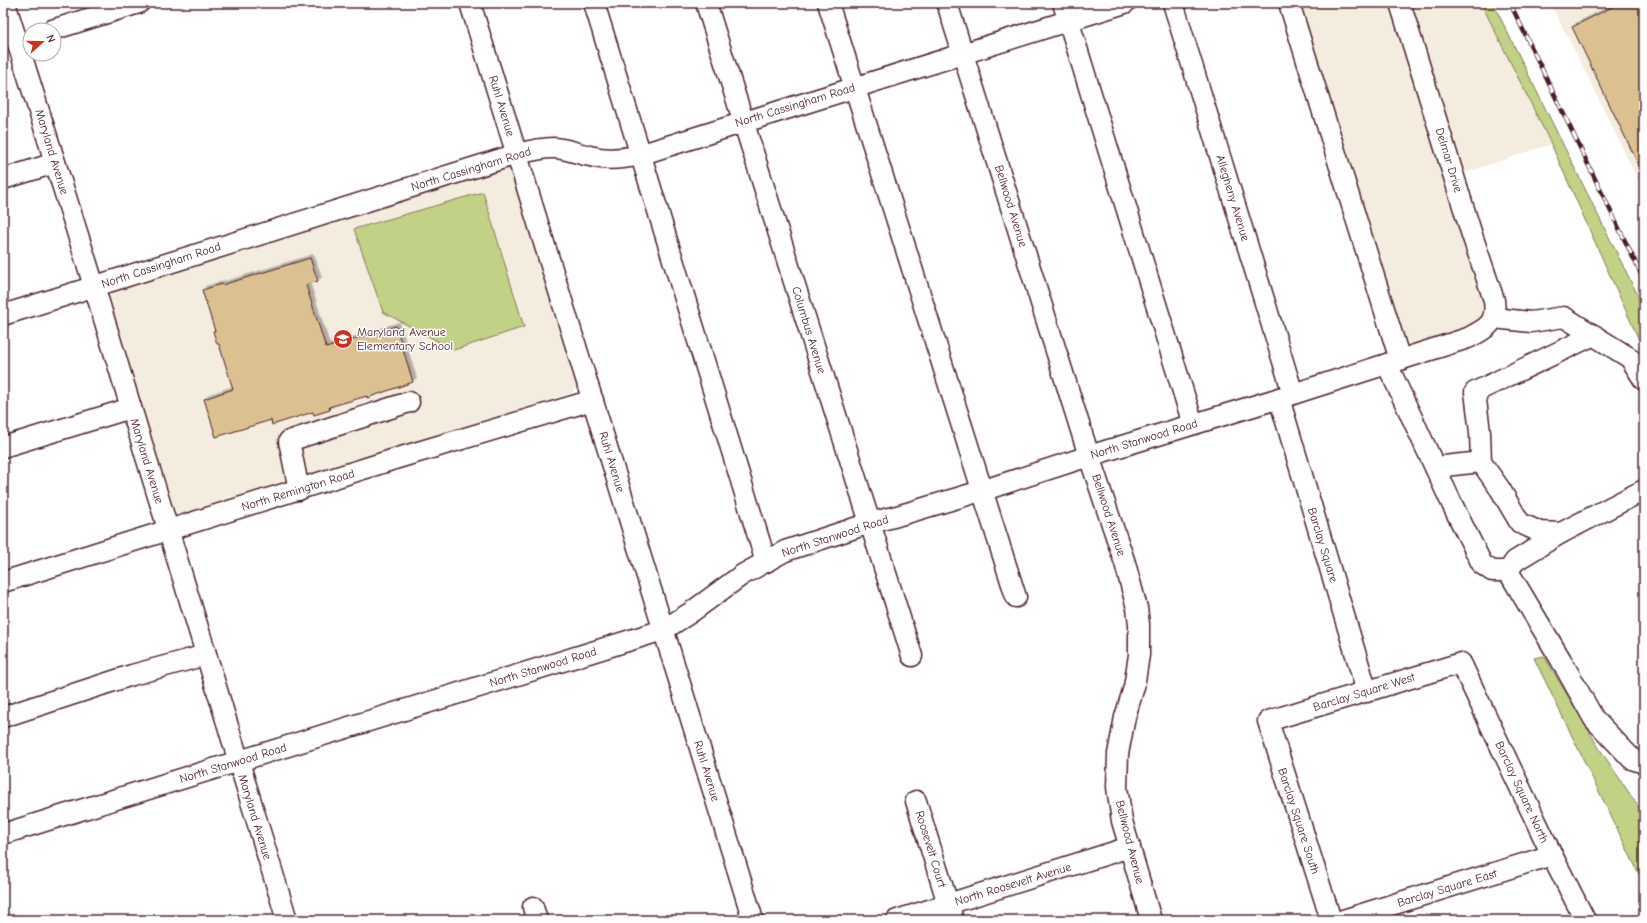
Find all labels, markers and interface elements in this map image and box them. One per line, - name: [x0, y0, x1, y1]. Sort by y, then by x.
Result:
- north arrow: [22, 22, 62, 62]
- text: N: [44, 33, 58, 44]
- street label: Ruhl Avenue: [486, 74, 518, 138]
- street label: North Cassingham Road: [733, 80, 857, 130]
- street label: Maryland Avenue: [32, 108, 72, 196]
- street label: Delmar Drive: [1433, 126, 1465, 194]
- street label: North Cassingham Road: [409, 144, 533, 194]
- street label: Allegheny Avenue: [1213, 153, 1253, 243]
- street label: Bellwood Avenue: [992, 163, 1030, 249]
- street label: North Cassingham Road: [100, 239, 222, 291]
- street label: Columbus Avenue: [789, 285, 829, 375]
- place label: Maryland Avenue Elementary School: [357, 325, 453, 353]
- school or university icon: Maryland Avenue Elementary School: [332, 328, 354, 350]
- street label: North Stanwood Road: [1089, 416, 1199, 462]
- street label: Maryland Avenue: [127, 417, 167, 505]
- street label: Ruhl Avenue: [596, 430, 628, 494]
- street label: North Remington Road: [240, 466, 356, 514]
- street label: Bellwood Avenue: [1089, 472, 1129, 558]
- street label: Barclay Square: [1305, 506, 1341, 584]
- street label: North Stanwood Road: [780, 512, 890, 560]
- street label: North Stanwood Road: [488, 644, 598, 690]
- street label: Barclay Square West: [1311, 670, 1417, 714]
- street label: Ruhl Avenue: [691, 739, 723, 803]
- street label: Barclay Square North: [1492, 739, 1552, 845]
- street label: North Stanwood Road: [178, 740, 288, 786]
- street label: Barclay Square South: [1275, 766, 1323, 876]
- street label: Maryland Avenue: [235, 773, 275, 861]
- street label: Bellwood Avenue: [1113, 799, 1147, 885]
- street label: Roosevelt Court: [913, 809, 949, 890]
- street label: North Roosevelt Avenue: [953, 860, 1073, 908]
- street label: Barclay Square East: [1395, 866, 1499, 910]

